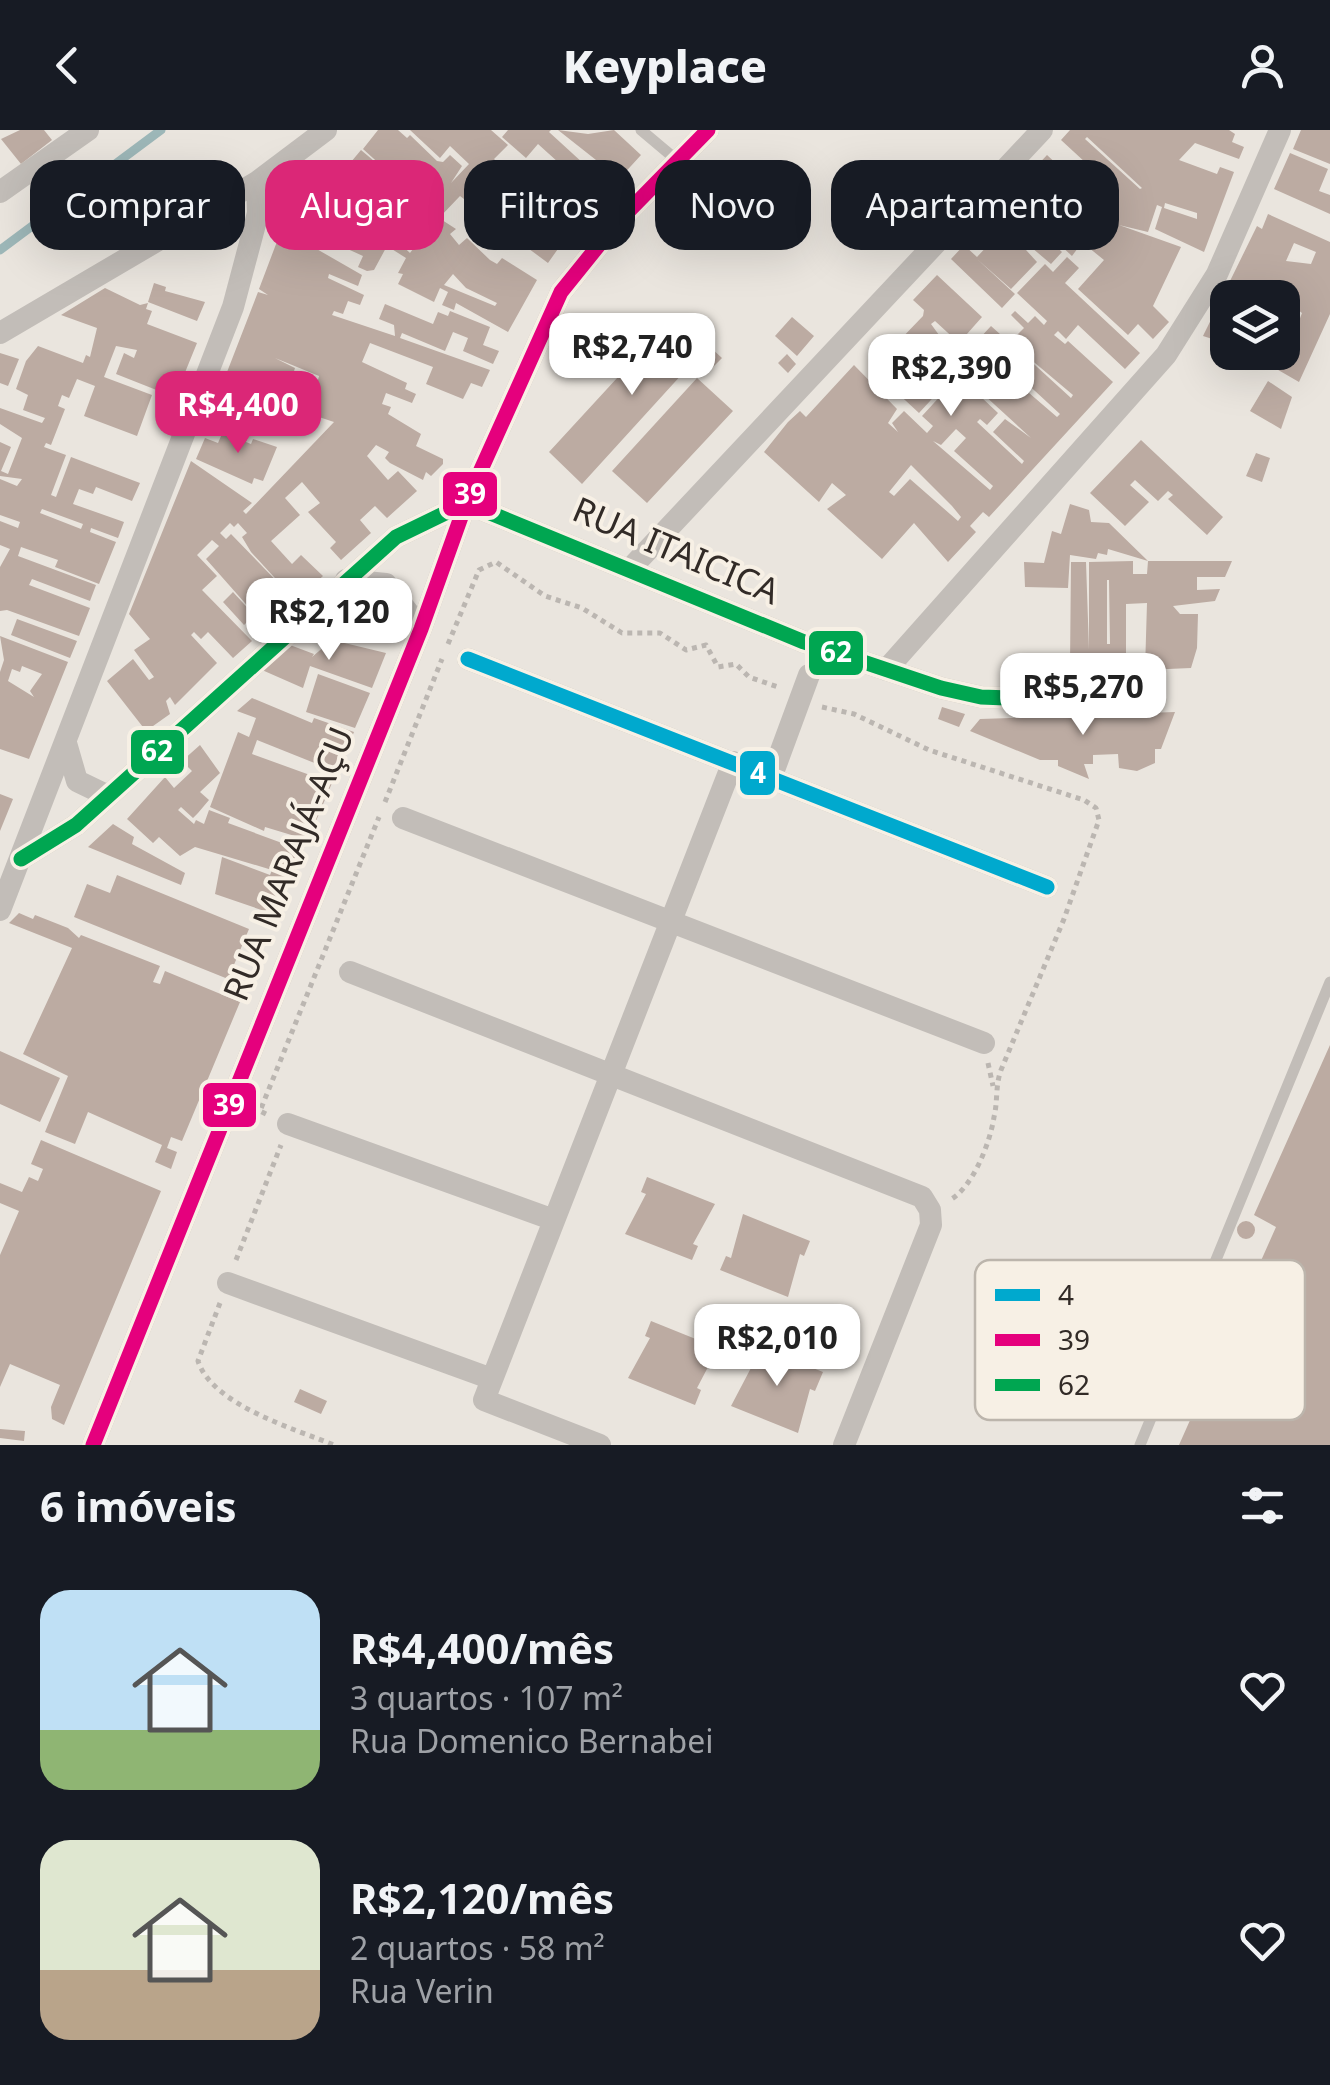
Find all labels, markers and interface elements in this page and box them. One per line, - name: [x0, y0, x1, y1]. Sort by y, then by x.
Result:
- text: Keyplace: [563, 35, 767, 96]
- icon: back: [40, 38, 95, 93]
- icon: person: [1235, 38, 1290, 93]
- chip: Comprar: [30, 160, 245, 250]
- chip: Alugar: [265, 160, 444, 250]
- chip: Filtros: [464, 160, 635, 250]
- chip: Novo: [655, 160, 811, 250]
- chip: Apartamento: [831, 160, 1119, 250]
- map controls: [1210, 280, 1300, 370]
- button: layers: [1210, 280, 1300, 370]
- pin: R$2,740: [540, 313, 724, 398]
- text: R$2,740: [571, 324, 693, 367]
- pin: R$2,390: [859, 334, 1043, 419]
- text: R$2,390: [890, 345, 1012, 388]
- pin: R$4,400: [146, 371, 330, 456]
- text: R$4,400: [177, 382, 299, 425]
- line badge: 39: [441, 470, 499, 518]
- text: 39: [454, 474, 486, 512]
- street label: RUA ITAICICA: [566, 485, 788, 614]
- pin: R$2,120: [237, 578, 421, 663]
- text: R$2,120: [268, 589, 390, 632]
- line badge: 62: [807, 629, 865, 677]
- text: 62: [820, 632, 852, 670]
- pin: R$5,270: [991, 653, 1175, 738]
- text: R$5,270: [1022, 664, 1144, 707]
- street label: RUA MARAJÁ-AÇU: [211, 720, 364, 1007]
- line badge: 62: [129, 728, 186, 776]
- text: 62: [141, 731, 173, 769]
- line badge: 4: [738, 749, 777, 797]
- text: 4: [750, 753, 766, 791]
- line badge: 39: [201, 1081, 258, 1129]
- text: 39: [213, 1085, 245, 1123]
- legend: [975, 1260, 1305, 1420]
- text: 4: [1058, 1275, 1074, 1313]
- pin: R$2,010: [685, 1304, 869, 1389]
- text: R$2,010: [716, 1315, 838, 1358]
- text: 39: [1058, 1320, 1090, 1358]
- text: 62: [1058, 1365, 1090, 1403]
- text: 6 imóveis: [40, 1477, 237, 1534]
- icon: filters: [1235, 1478, 1290, 1533]
- text: R$4,400/mês: [350, 1619, 614, 1676]
- icon: home: [120, 1630, 240, 1750]
- icon: heart: [1235, 1663, 1290, 1718]
- text: 3 quartos · 107 m²: [350, 1676, 623, 1719]
- text: Rua Domenico Bernabei: [350, 1719, 714, 1762]
- text: R$2,120/mês: [350, 1869, 614, 1926]
- icon: home: [120, 1880, 240, 2000]
- icon: heart: [1235, 1913, 1290, 1968]
- text: 2 quartos · 58 m²: [350, 1926, 605, 1969]
- text: Rua Verin: [350, 1969, 494, 2012]

